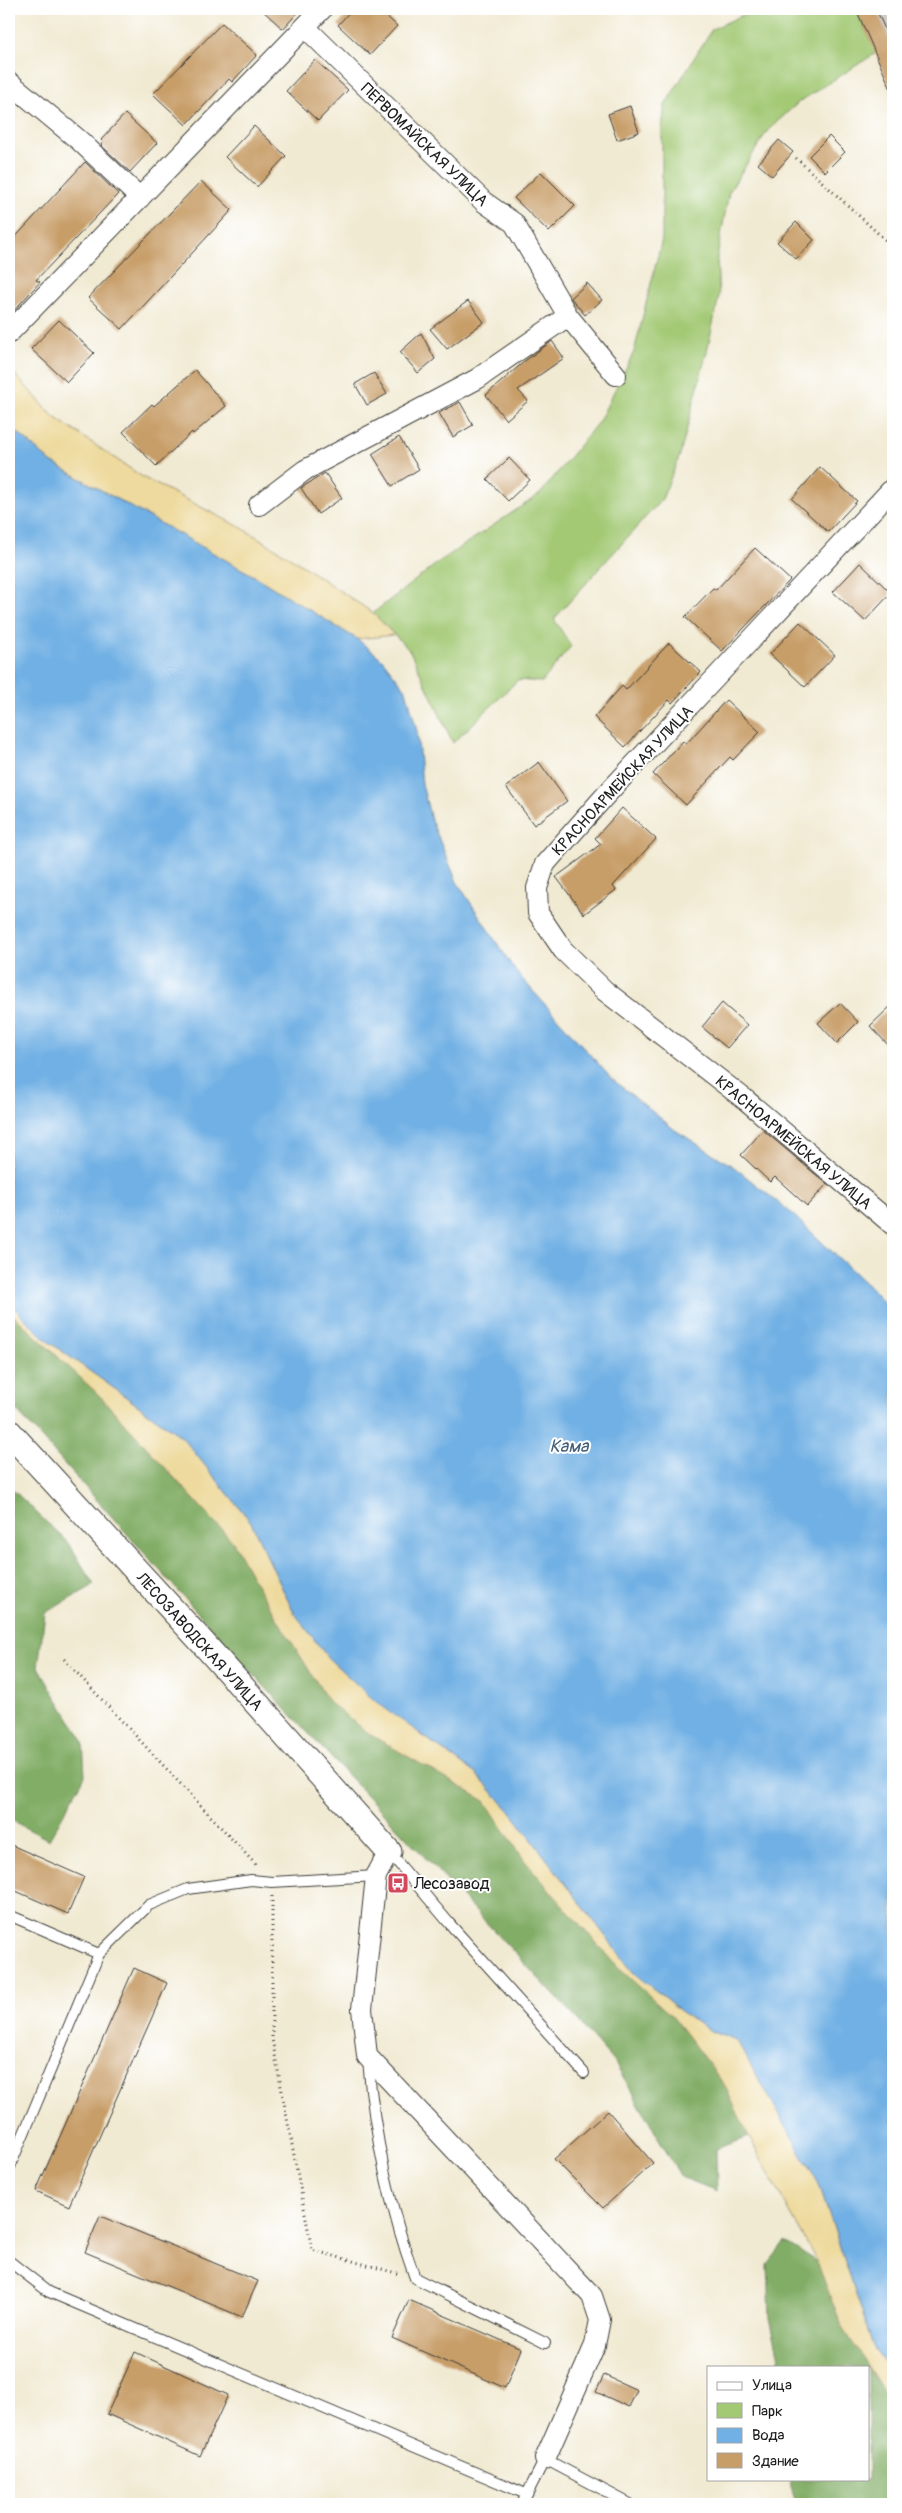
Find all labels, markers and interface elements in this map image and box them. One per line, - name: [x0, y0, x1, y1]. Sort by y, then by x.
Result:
- street label: ПЕРВОМАЙСКАЯ УЛИЦА: [356, 79, 492, 211]
- street label: КРАСНОАРМЕЙСКАЯ УЛИЦА: [548, 701, 698, 860]
- street label: КРАСНОАРМЕЙСКАЯ УЛИЦА: [711, 1071, 876, 1214]
- water label: Кама: [550, 1435, 590, 1458]
- street label: ЛЕСОЗАВОДСКАЯ УЛИЦА: [131, 1568, 267, 1715]
- bus stop icon: Лесозавод: [386, 1871, 410, 1895]
- place label: Лесозавод: [413, 1874, 490, 1894]
- legend: [707, 2366, 870, 2480]
- text: Улица: [752, 2376, 792, 2395]
- text: Парк: [752, 2402, 783, 2421]
- text: Вода: [752, 2426, 785, 2445]
- text: Здание: [752, 2452, 799, 2471]

